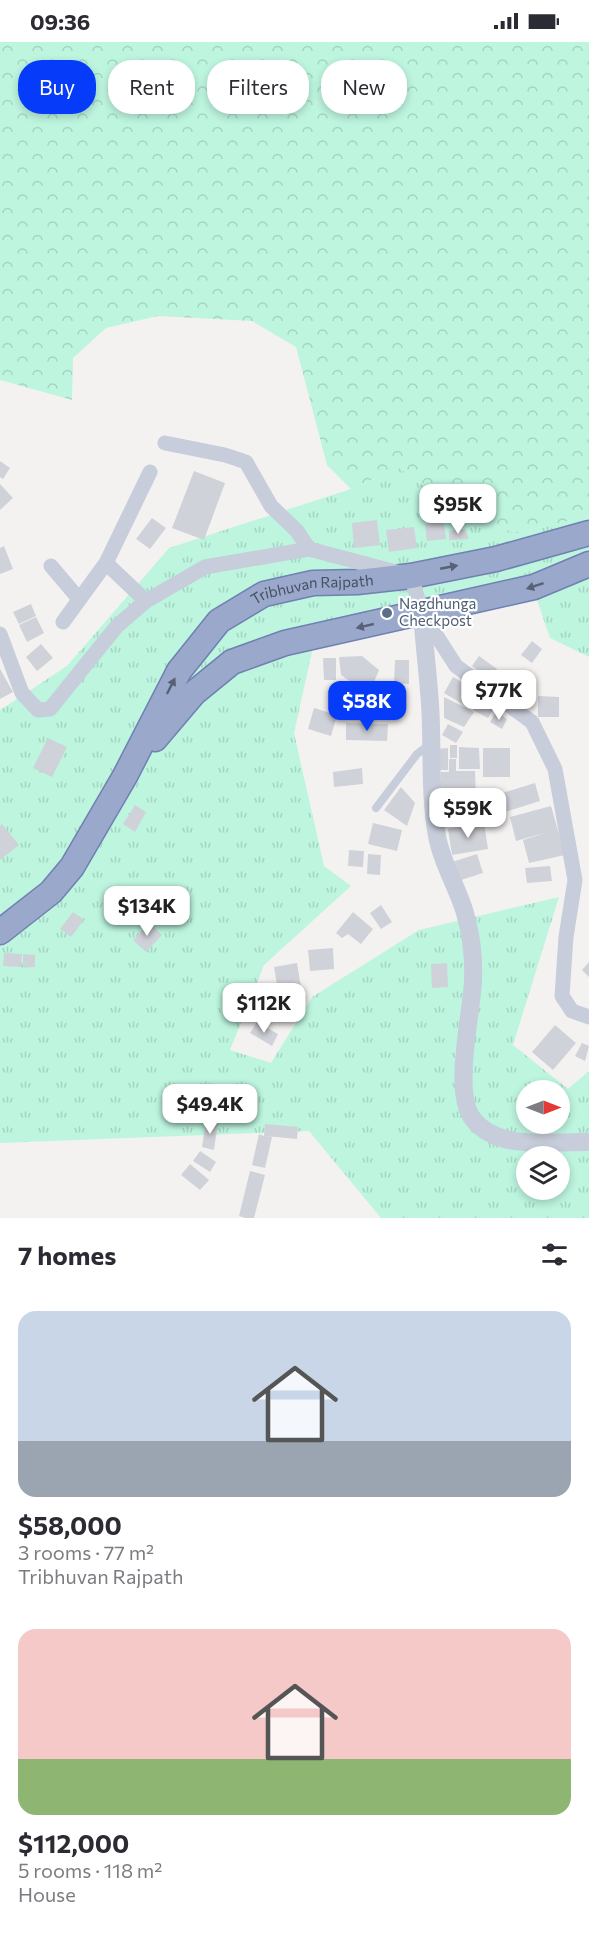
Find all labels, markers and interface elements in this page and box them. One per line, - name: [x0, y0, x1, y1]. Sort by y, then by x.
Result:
- text: 09:36: [30, 8, 90, 35]
- chip: Buy: [18, 60, 96, 114]
- chip: Rent: [108, 60, 195, 114]
- chip: Filters: [207, 60, 309, 114]
- chip: New: [321, 60, 407, 114]
- pin: $95K: [422, 484, 494, 535]
- text: $95K: [433, 491, 483, 515]
- one-way arrow: [439, 562, 458, 571]
- street label: Tribhuvan Rajpath: [247, 570, 374, 608]
- one-way arrow: [526, 581, 544, 591]
- place label: Nagdhunga Checkpost: [399, 594, 476, 629]
- marker: Nagdhunga Checkpost: [380, 606, 394, 620]
- one-way arrow: [355, 622, 374, 632]
- pin: $77K: [463, 670, 535, 721]
- text: $77K: [475, 677, 523, 701]
- one-way arrow: [166, 678, 176, 695]
- pin: $58K: [331, 681, 403, 732]
- text: $58K: [342, 688, 392, 712]
- pin: $59K: [432, 788, 504, 839]
- text: $59K: [443, 795, 493, 819]
- pin: $134K: [105, 886, 189, 937]
- text: $134K: [118, 893, 176, 917]
- pin: $112K: [222, 983, 306, 1034]
- text: $112K: [237, 990, 291, 1014]
- north arrow: [516, 1080, 570, 1134]
- map controls: [516, 1080, 570, 1200]
- pin: $49.4K: [161, 1084, 259, 1135]
- text: $49.4K: [176, 1091, 244, 1115]
- button: layers: [516, 1146, 570, 1200]
- icon: filters: [538, 1238, 571, 1271]
- text: 7 homes: [18, 1239, 116, 1270]
- icon: home: [241, 1350, 349, 1458]
- text: $58,000: [18, 1509, 122, 1540]
- text: 3 rooms · 77 m²: [18, 1540, 154, 1564]
- text: Tribhuvan Rajpath: [18, 1564, 183, 1588]
- icon: home: [241, 1668, 349, 1776]
- text: $112,000: [18, 1827, 129, 1858]
- text: 5 rooms · 118 m²: [18, 1858, 162, 1882]
- text: House: [18, 1882, 76, 1906]

